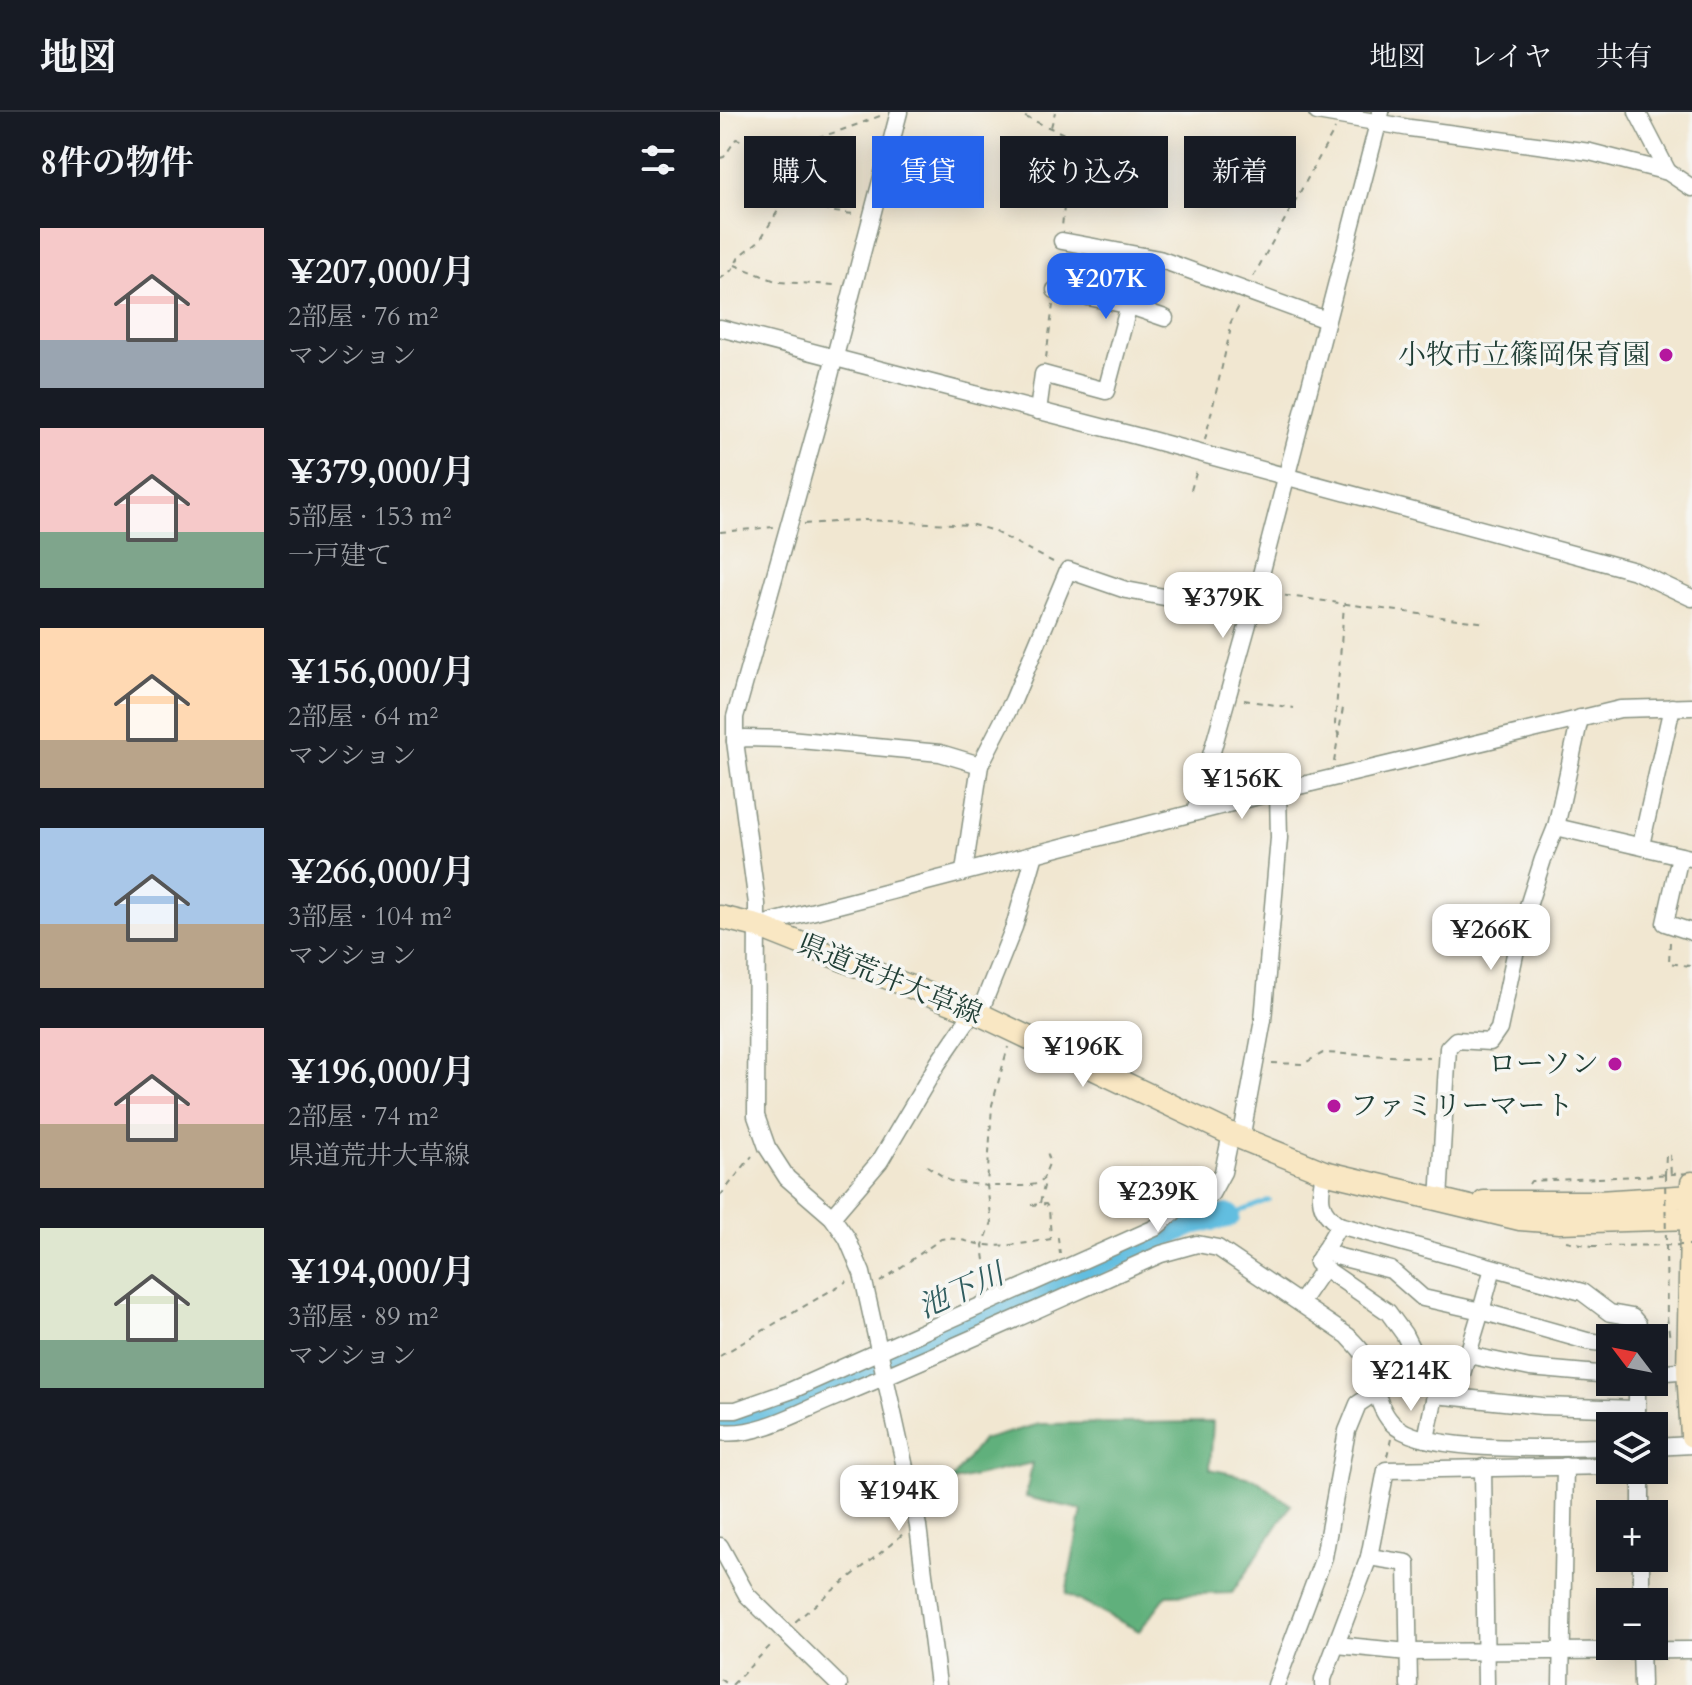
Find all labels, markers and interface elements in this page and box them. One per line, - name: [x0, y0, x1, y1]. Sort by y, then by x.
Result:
- text: 地図: [40, 32, 116, 84]
- text: 地図: [1369, 38, 1425, 76]
- text: レイヤ: [1469, 38, 1552, 76]
- text: 共有: [1596, 38, 1652, 76]
- chip: 購入: [744, 136, 856, 208]
- chip: 賃貸: [872, 136, 984, 208]
- chip: 絞り込み: [1000, 136, 1168, 208]
- chip: 新着: [1184, 136, 1296, 208]
- icon: filters: [636, 138, 680, 182]
- text: 8件の物件: [40, 140, 193, 186]
- text: ¥207,000/月: [288, 249, 476, 295]
- pin: ¥207K: [1050, 253, 1162, 321]
- icon: home: [104, 260, 200, 356]
- text: ¥207K: [1065, 261, 1147, 296]
- text: 2部屋 · 76 m²: [288, 299, 438, 334]
- place label: 小牧市立篠岡保育園: [1398, 336, 1650, 374]
- text: マンション: [288, 338, 417, 373]
- marker: 小牧市立篠岡保育園: [1657, 346, 1675, 364]
- text: ¥379,000/月: [288, 449, 476, 495]
- icon: home: [104, 460, 200, 556]
- text: 5部屋 · 153 m²: [288, 499, 452, 534]
- text: 一戸建て: [288, 538, 392, 573]
- pin: ¥379K: [1167, 572, 1279, 640]
- text: ¥379K: [1182, 580, 1264, 615]
- text: ¥156,000/月: [288, 649, 476, 695]
- icon: home: [104, 660, 200, 756]
- text: 2部屋 · 64 m²: [288, 699, 438, 734]
- text: マンション: [288, 738, 417, 773]
- pin: ¥156K: [1186, 753, 1298, 821]
- text: ¥156K: [1201, 761, 1283, 796]
- text: ¥266,000/月: [288, 849, 476, 895]
- icon: home: [104, 860, 200, 956]
- text: 3部屋 · 104 m²: [288, 899, 452, 934]
- pin: ¥266K: [1435, 904, 1547, 972]
- text: ¥266K: [1450, 912, 1532, 947]
- street label: 県道荒井大草線: [792, 925, 988, 1033]
- text: マンション: [288, 938, 417, 973]
- pin: ¥196K: [1027, 1021, 1139, 1089]
- text: ¥196K: [1042, 1029, 1124, 1064]
- place label: ローソン: [1488, 1045, 1599, 1083]
- text: ¥196,000/月: [288, 1049, 476, 1095]
- marker: ローソン: [1606, 1055, 1624, 1073]
- icon: home: [104, 1060, 200, 1156]
- place label: ファミリーマート: [1350, 1087, 1573, 1125]
- marker: ファミリーマート: [1325, 1097, 1343, 1115]
- text: 2部屋 · 74 m²: [288, 1099, 438, 1134]
- text: 県道荒井大草線: [288, 1138, 470, 1173]
- pin: ¥239K: [1102, 1166, 1214, 1234]
- text: ¥239K: [1117, 1174, 1199, 1209]
- text: ¥194,000/月: [288, 1249, 476, 1295]
- water label: 池下川: [912, 1253, 1013, 1328]
- icon: home: [104, 1260, 200, 1356]
- text: 3部屋 · 89 m²: [288, 1299, 438, 1334]
- north arrow: [1596, 1324, 1668, 1396]
- map controls: [1596, 1324, 1668, 1660]
- text: マンション: [288, 1338, 417, 1373]
- pin: ¥214K: [1355, 1345, 1467, 1413]
- text: ¥214K: [1370, 1353, 1452, 1388]
- button: layers: [1596, 1412, 1668, 1484]
- pin: ¥194K: [843, 1465, 955, 1533]
- text: ¥194K: [858, 1473, 940, 1508]
- button: +: [1596, 1500, 1668, 1572]
- button: −: [1596, 1588, 1668, 1660]

